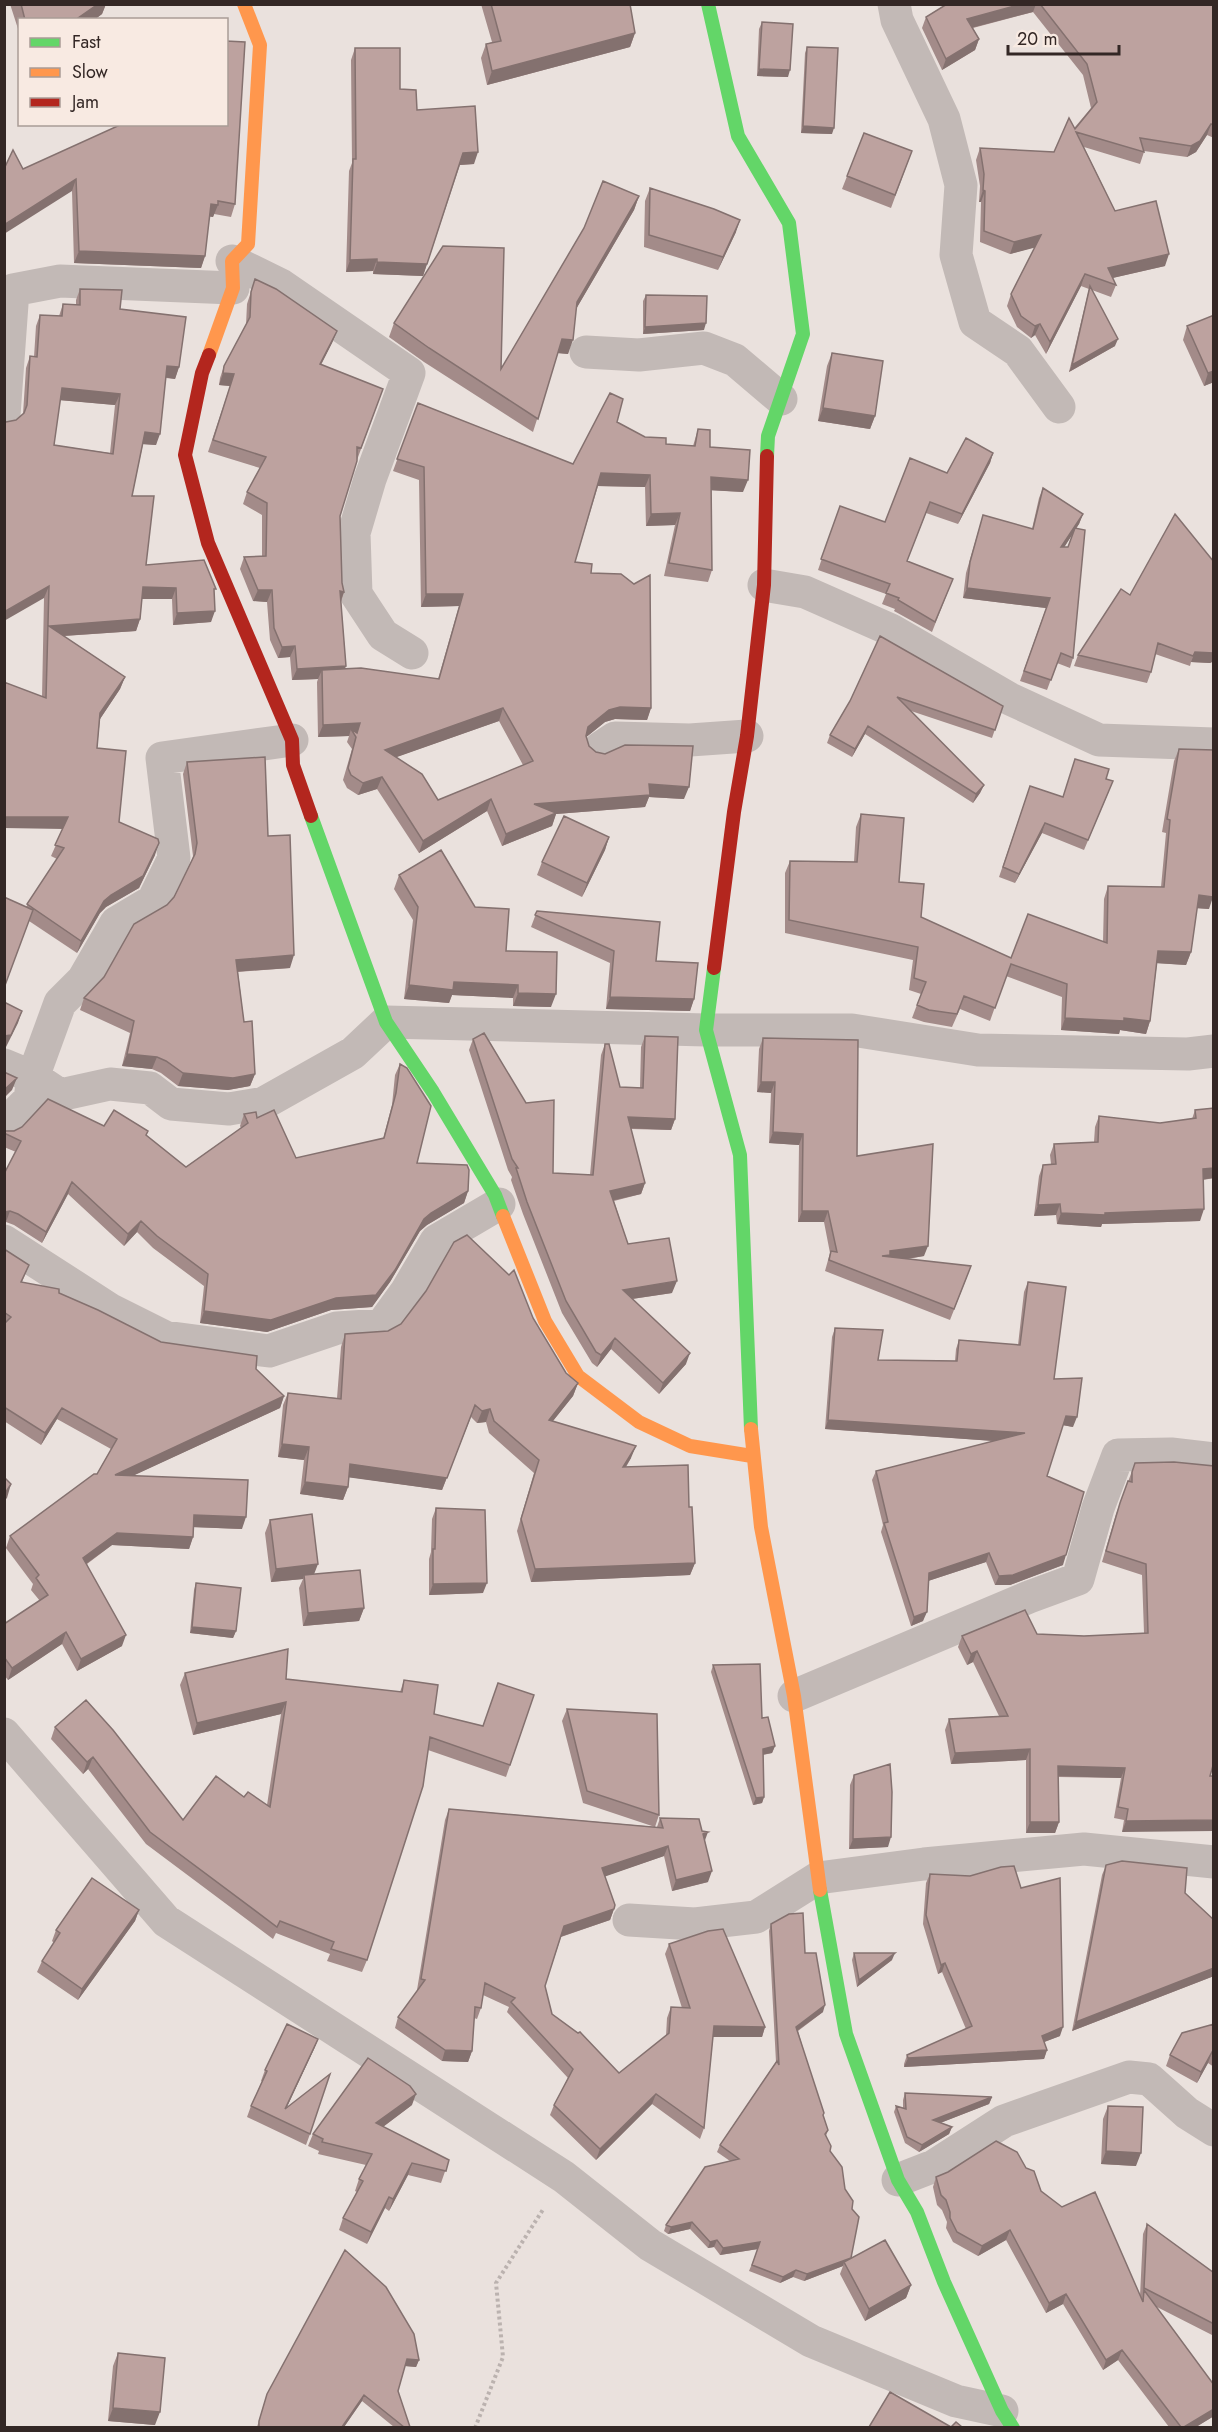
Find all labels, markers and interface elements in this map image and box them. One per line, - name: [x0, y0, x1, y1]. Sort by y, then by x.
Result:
- legend: [18, 18, 228, 126]
- scale bar: [1008, 18, 1119, 56]
- text: 20 m: [1017, 26, 1057, 52]
- text: Fast: [72, 29, 101, 55]
- text: Slow: [72, 59, 109, 85]
- text: Jam: [70, 89, 99, 115]

